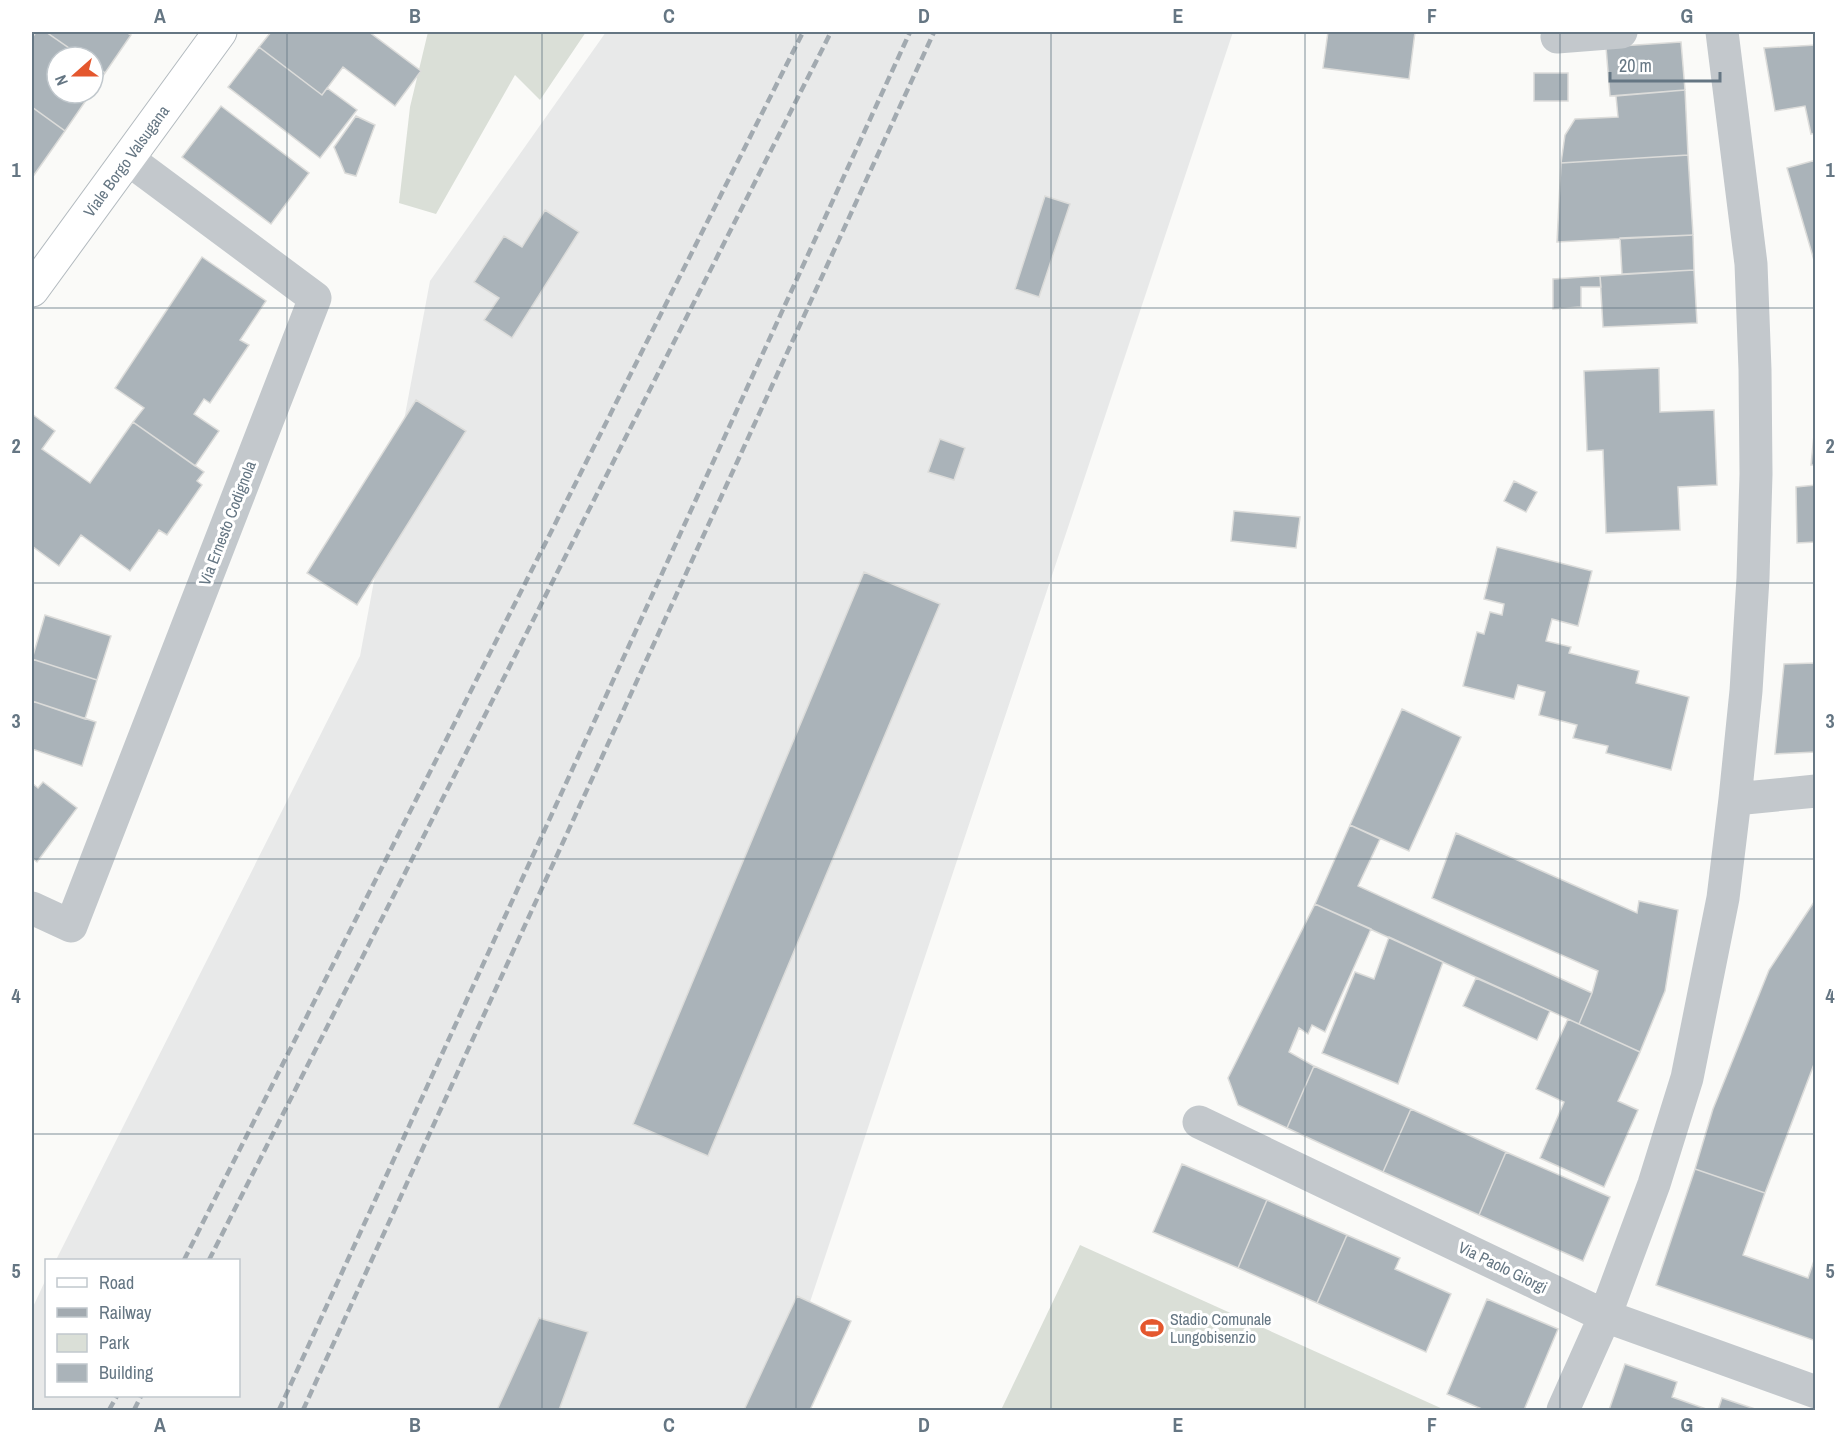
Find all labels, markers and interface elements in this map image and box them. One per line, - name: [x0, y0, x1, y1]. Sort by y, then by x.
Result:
- text: A: [154, 2, 166, 29]
- text: B: [409, 2, 421, 29]
- text: C: [663, 2, 675, 29]
- text: D: [918, 2, 930, 29]
- text: E: [1173, 2, 1184, 29]
- text: F: [1427, 2, 1437, 29]
- text: G: [1681, 2, 1693, 29]
- north arrow: [45, 45, 105, 105]
- scale bar: [1610, 45, 1720, 83]
- text: 20 m: [1619, 53, 1652, 78]
- text: N: [49, 72, 73, 89]
- street label: Viale Borgo Valsugana: [78, 100, 174, 221]
- text: 1: [11, 156, 21, 183]
- text: 1: [1825, 156, 1835, 183]
- text: 2: [11, 432, 21, 459]
- text: 2: [1825, 432, 1835, 459]
- street label: Via Ernesto Codignola: [193, 457, 261, 588]
- text: 3: [11, 707, 21, 734]
- text: 3: [1825, 707, 1835, 734]
- text: 4: [11, 982, 21, 1009]
- text: 4: [1825, 982, 1835, 1009]
- street label: Via Paolo Giorgi: [1455, 1236, 1551, 1298]
- text: 5: [11, 1257, 21, 1284]
- text: 5: [1825, 1257, 1835, 1284]
- legend: [45, 1259, 240, 1397]
- text: Road: [99, 1270, 134, 1295]
- text: Railway: [99, 1300, 152, 1325]
- place label: Stadio Comunale Lungobisenzio: [1170, 1308, 1271, 1348]
- sports icon: Stadio Comunale Lungobisenzio: [1139, 1315, 1165, 1341]
- text: Park: [99, 1330, 130, 1355]
- text: Building: [99, 1360, 154, 1385]
- text: A: [154, 1411, 166, 1438]
- text: B: [409, 1411, 421, 1438]
- text: C: [663, 1411, 675, 1438]
- text: D: [918, 1411, 930, 1438]
- text: E: [1173, 1411, 1184, 1438]
- text: F: [1427, 1411, 1437, 1438]
- text: G: [1681, 1411, 1693, 1438]

